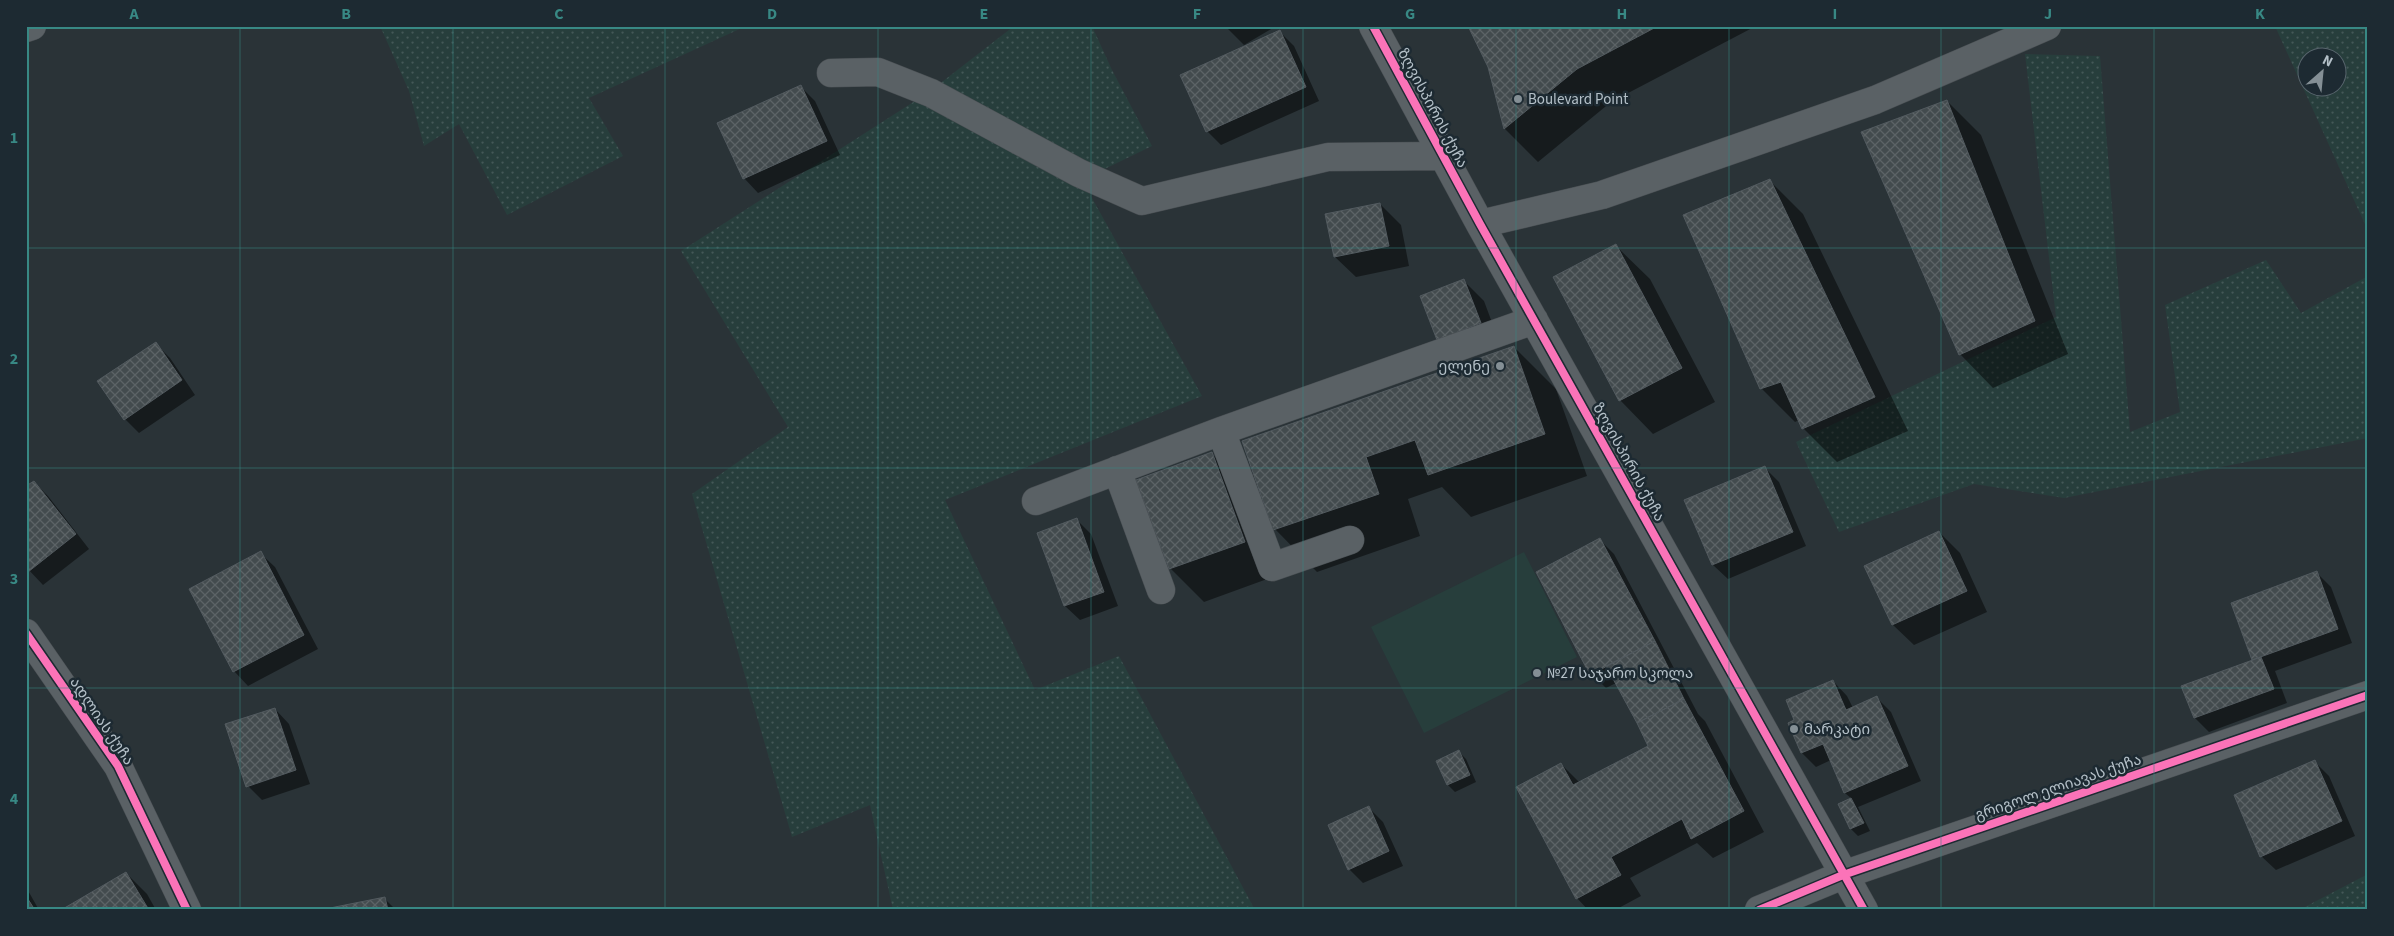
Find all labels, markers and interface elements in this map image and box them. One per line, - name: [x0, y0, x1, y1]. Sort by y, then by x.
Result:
- text: A: [128, 3, 139, 25]
- text: B: [341, 3, 351, 25]
- text: C: [554, 3, 564, 25]
- text: D: [767, 3, 777, 25]
- text: E: [980, 3, 988, 25]
- text: F: [1193, 3, 1201, 25]
- text: G: [1405, 3, 1415, 25]
- text: H: [1617, 3, 1627, 25]
- text: I: [1833, 3, 1837, 25]
- text: J: [2044, 3, 2052, 25]
- text: K: [2255, 3, 2265, 25]
- street label: ზღვისპირის ქუჩა: [1392, 45, 1473, 172]
- north arrow: [2296, 48, 2346, 98]
- text: N: [2319, 50, 2336, 72]
- place label: Boulevard Point: [1528, 89, 1628, 110]
- marker: Boulevard Point: [1512, 93, 1524, 105]
- text: 1: [10, 127, 18, 149]
- text: 2: [10, 348, 18, 370]
- place label: ელენე: [1439, 356, 1490, 377]
- marker: ელენე: [1494, 360, 1506, 372]
- street label: ზღვისპირის ქუჩა: [1587, 399, 1670, 525]
- text: 3: [10, 568, 18, 590]
- place label: №27 საჯარო სკოლა: [1547, 663, 1693, 684]
- marker: №27 საჯარო სკოლა: [1531, 667, 1543, 679]
- street label: ადლიას ქუჩა: [64, 673, 139, 769]
- place label: მარკატი: [1804, 719, 1870, 740]
- marker: მარკატი: [1788, 723, 1800, 735]
- street label: გრიგოლ ელიავას ქუჩა: [1972, 749, 2144, 826]
- text: 4: [10, 788, 19, 810]

